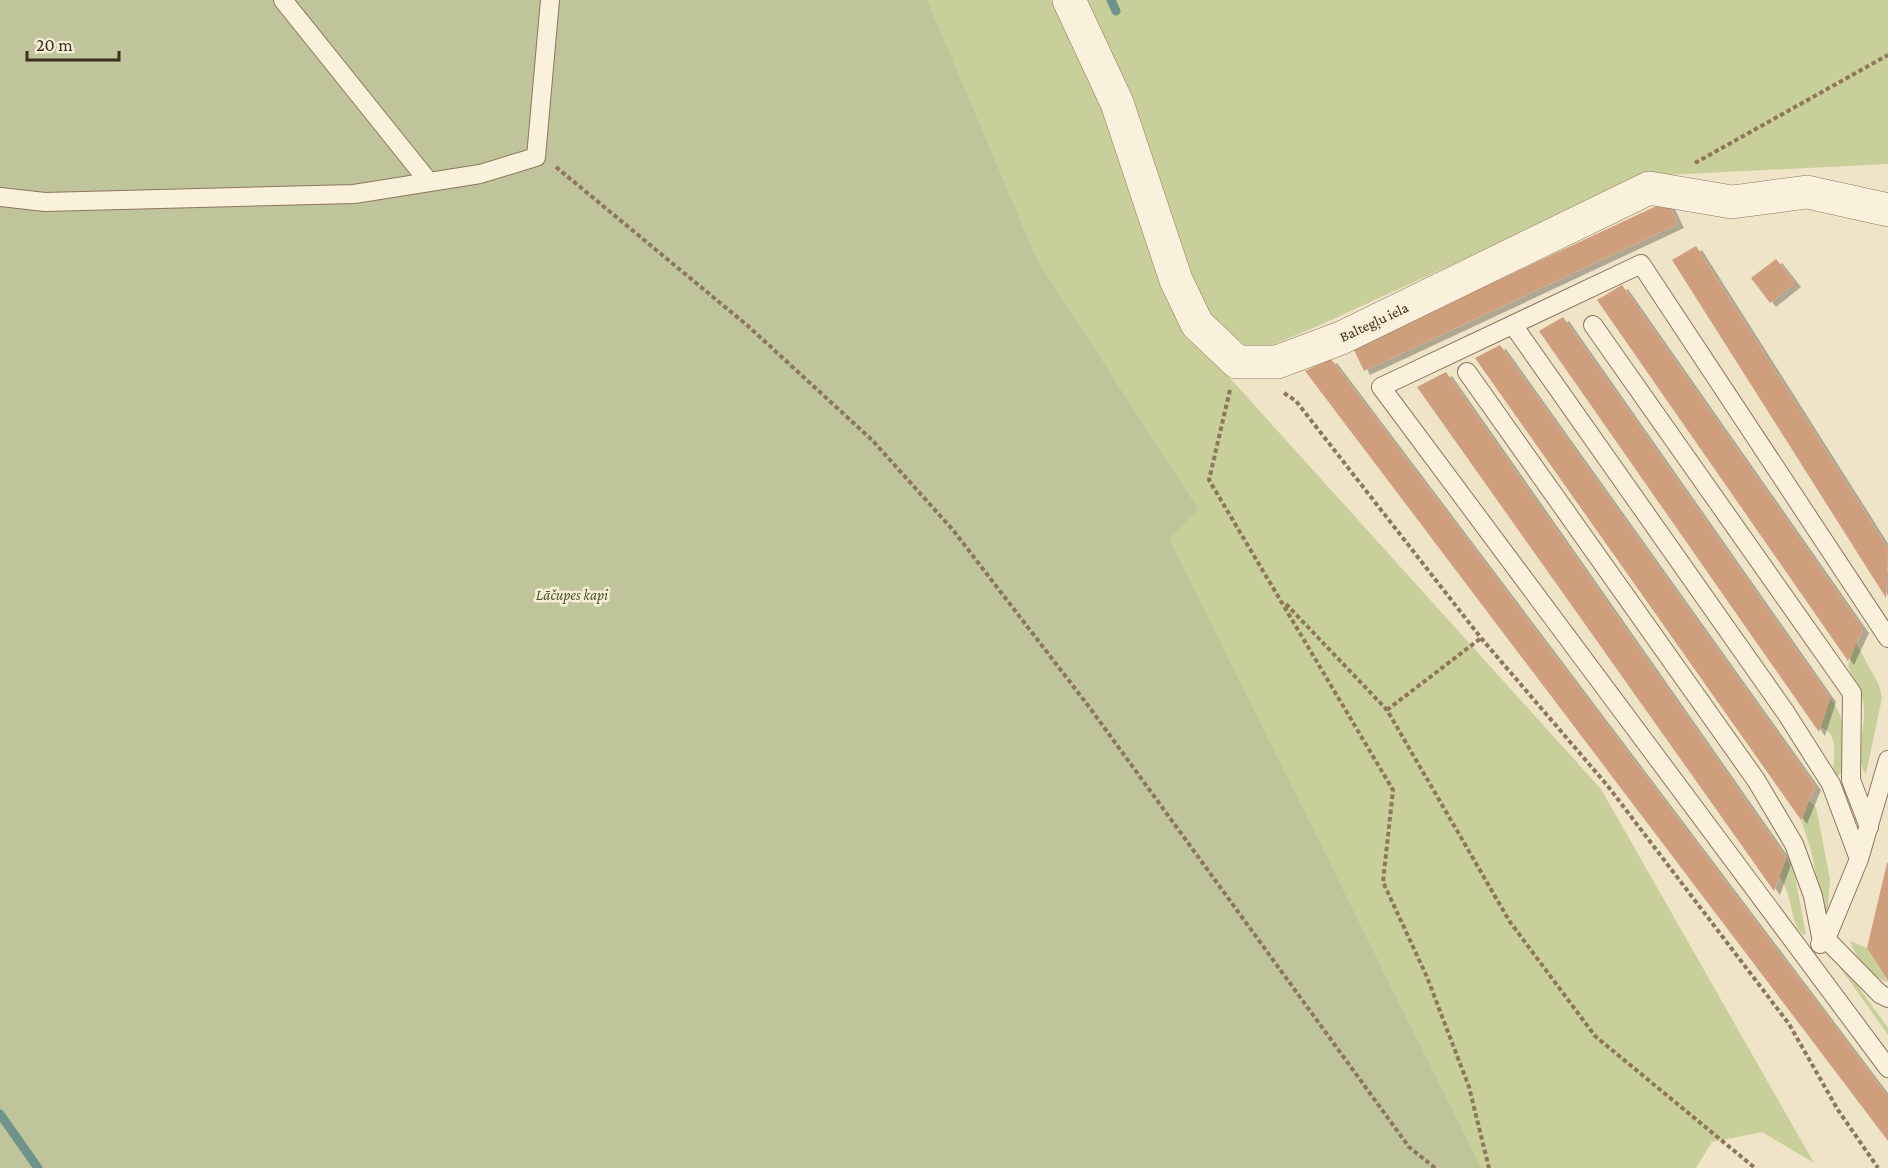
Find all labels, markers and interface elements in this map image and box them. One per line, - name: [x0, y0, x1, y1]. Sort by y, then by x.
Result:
- scale bar: [27, 24, 118, 62]
- text: 20 m: [36, 35, 73, 55]
- street label: Baltegļu iela: [1337, 299, 1412, 347]
- park label: Lāčupes kapi: [536, 587, 609, 604]

